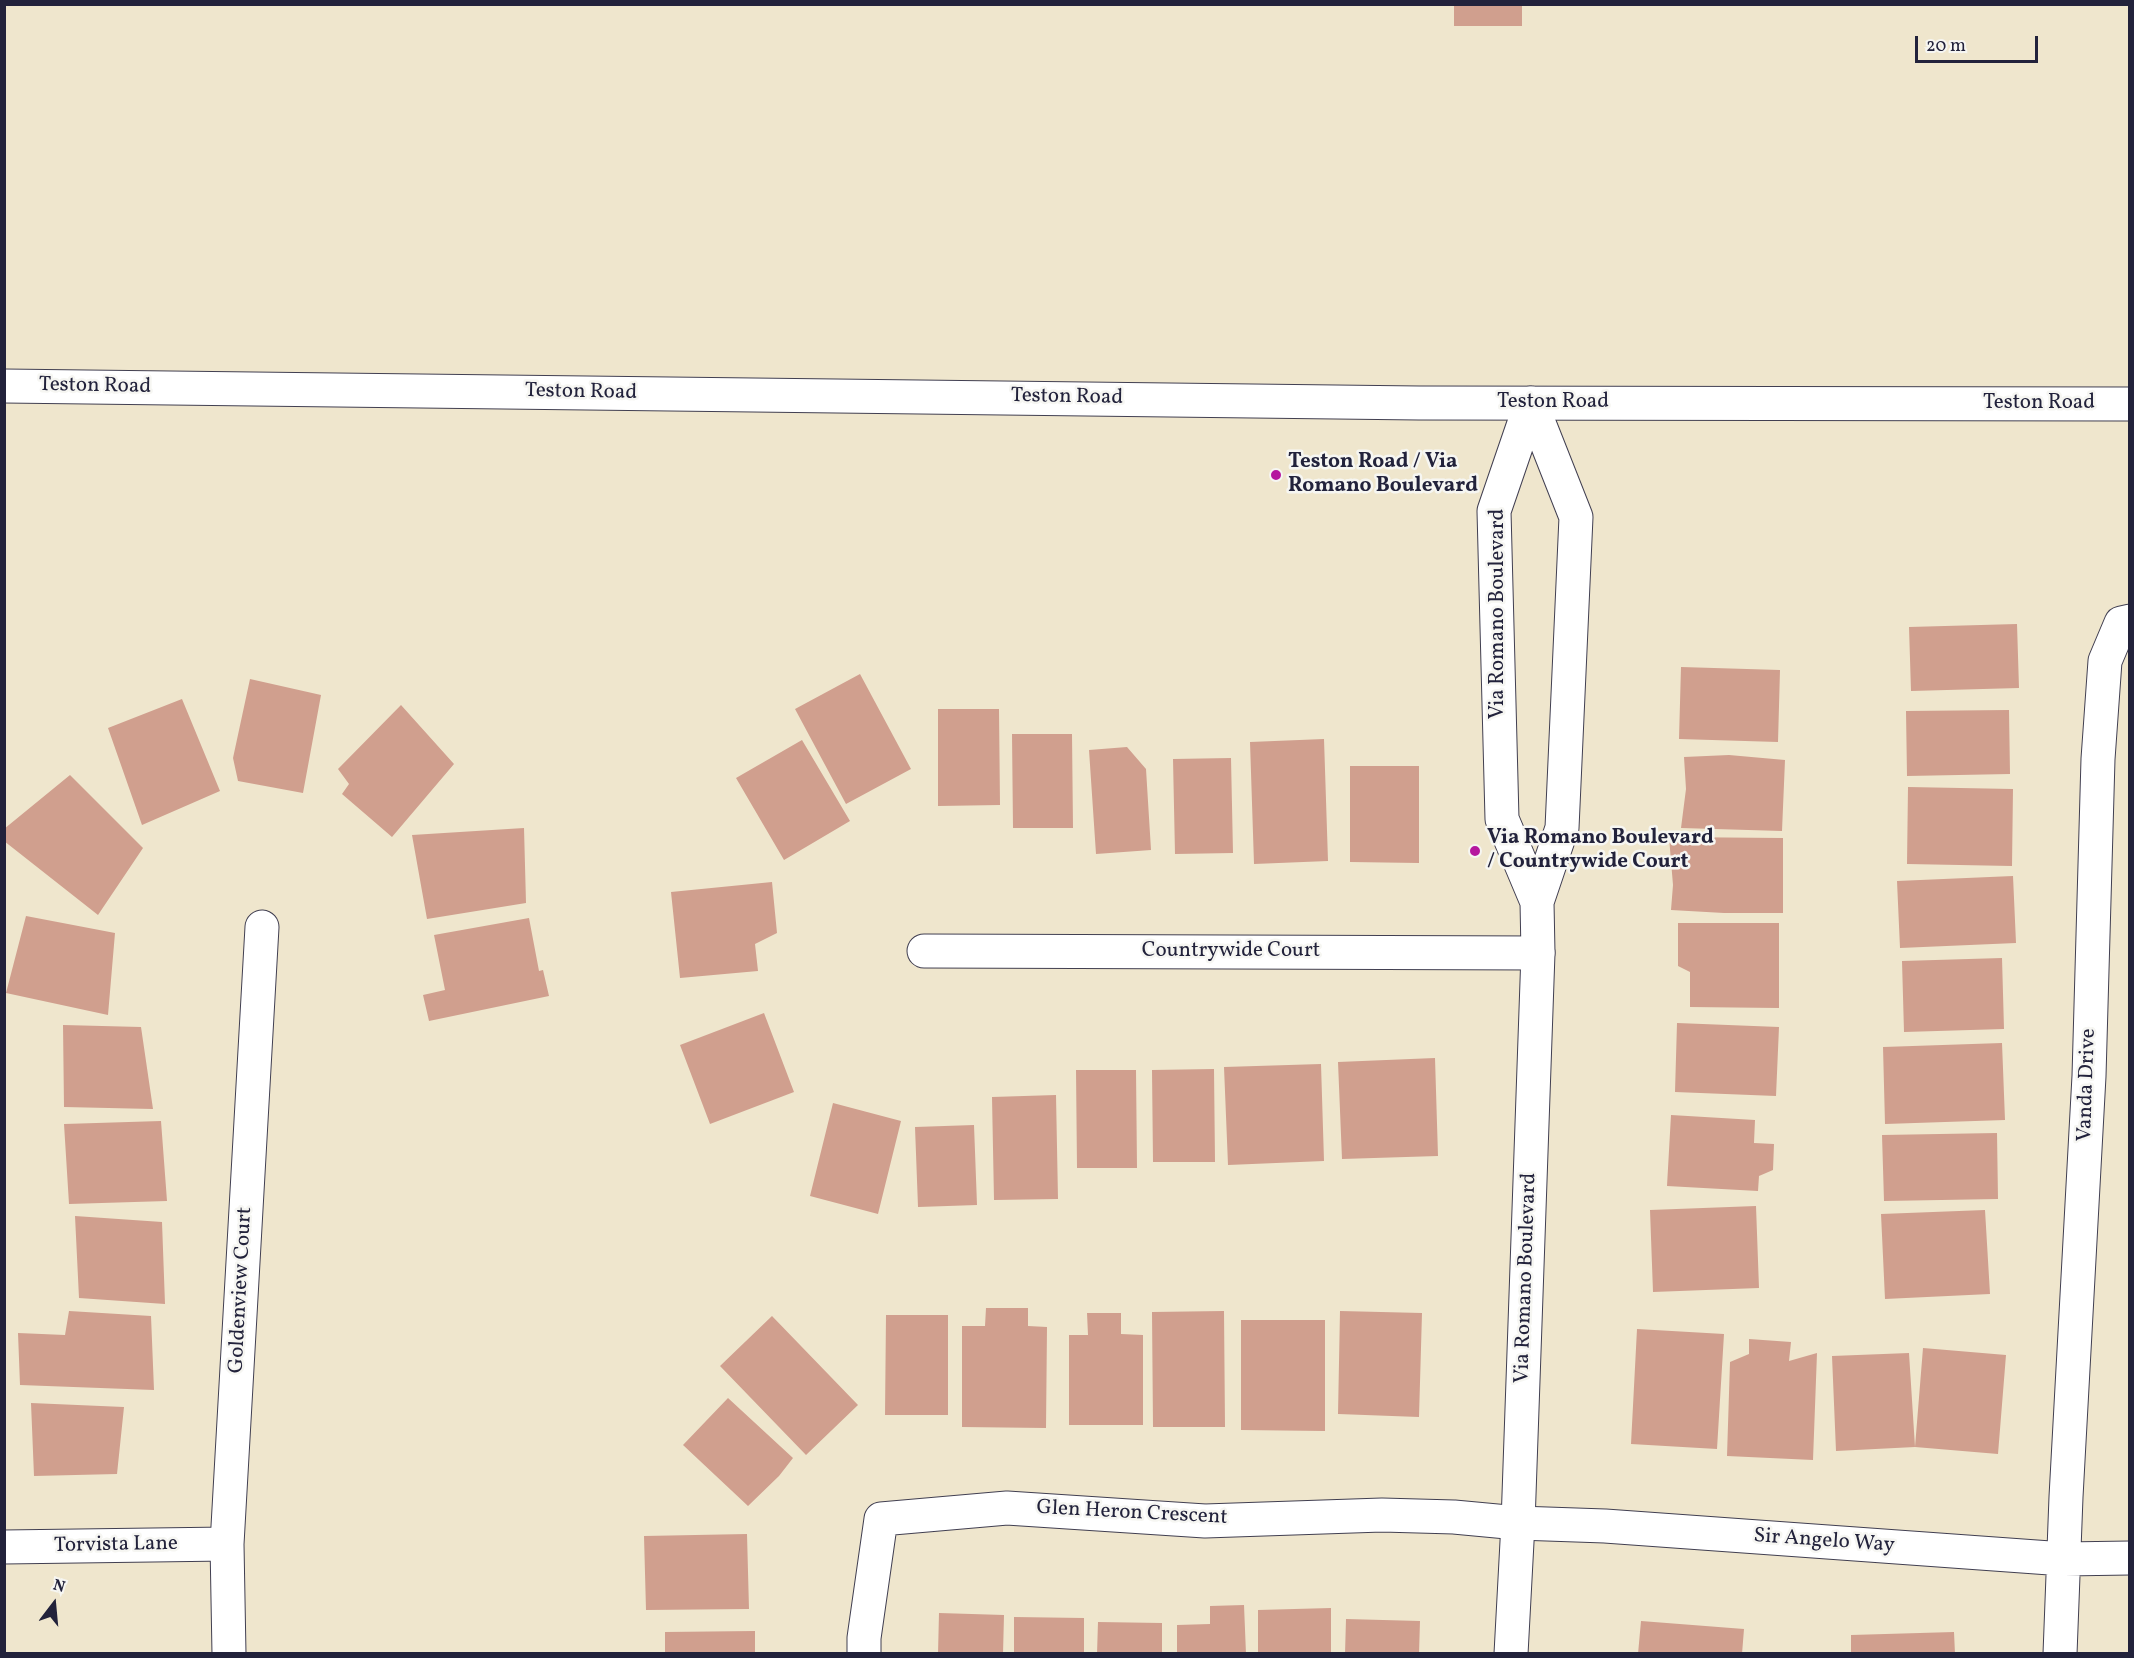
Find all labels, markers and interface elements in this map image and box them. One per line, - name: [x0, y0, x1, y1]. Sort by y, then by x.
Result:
- scale bar: [1918, 24, 2041, 62]
- text: 20 m: [1926, 34, 1966, 59]
- street label: Teston Road: [39, 373, 151, 401]
- street label: Teston Road: [525, 379, 637, 407]
- street label: Teston Road: [1011, 384, 1123, 412]
- street label: Teston Road: [1497, 390, 1609, 416]
- street label: Teston Road: [1983, 391, 2095, 417]
- place label: Teston Road / Via Romano Boulevard: [1288, 450, 1478, 500]
- marker: Teston Road / Via Romano Boulevard: [1269, 468, 1283, 482]
- street label: Via Romano Boulevard: [1486, 509, 1512, 719]
- place label: Via Romano Boulevard / Countrywide Court: [1487, 826, 1714, 876]
- marker: Via Romano Boulevard / Countrywide Court: [1468, 844, 1482, 858]
- street label: Countrywide Court: [1142, 939, 1320, 965]
- street label: Vanda Drive: [2073, 1028, 2103, 1142]
- street label: Via Romano Boulevard: [1511, 1172, 1543, 1384]
- street label: Goldenview Court: [225, 1206, 259, 1374]
- street label: Glen Heron Crescent: [1036, 1496, 1228, 1532]
- street label: Sir Angelo Way: [1753, 1525, 1895, 1559]
- street label: Torvista Lane: [54, 1532, 178, 1560]
- north arrow: [24, 1574, 84, 1634]
- text: N: [50, 1575, 68, 1599]

